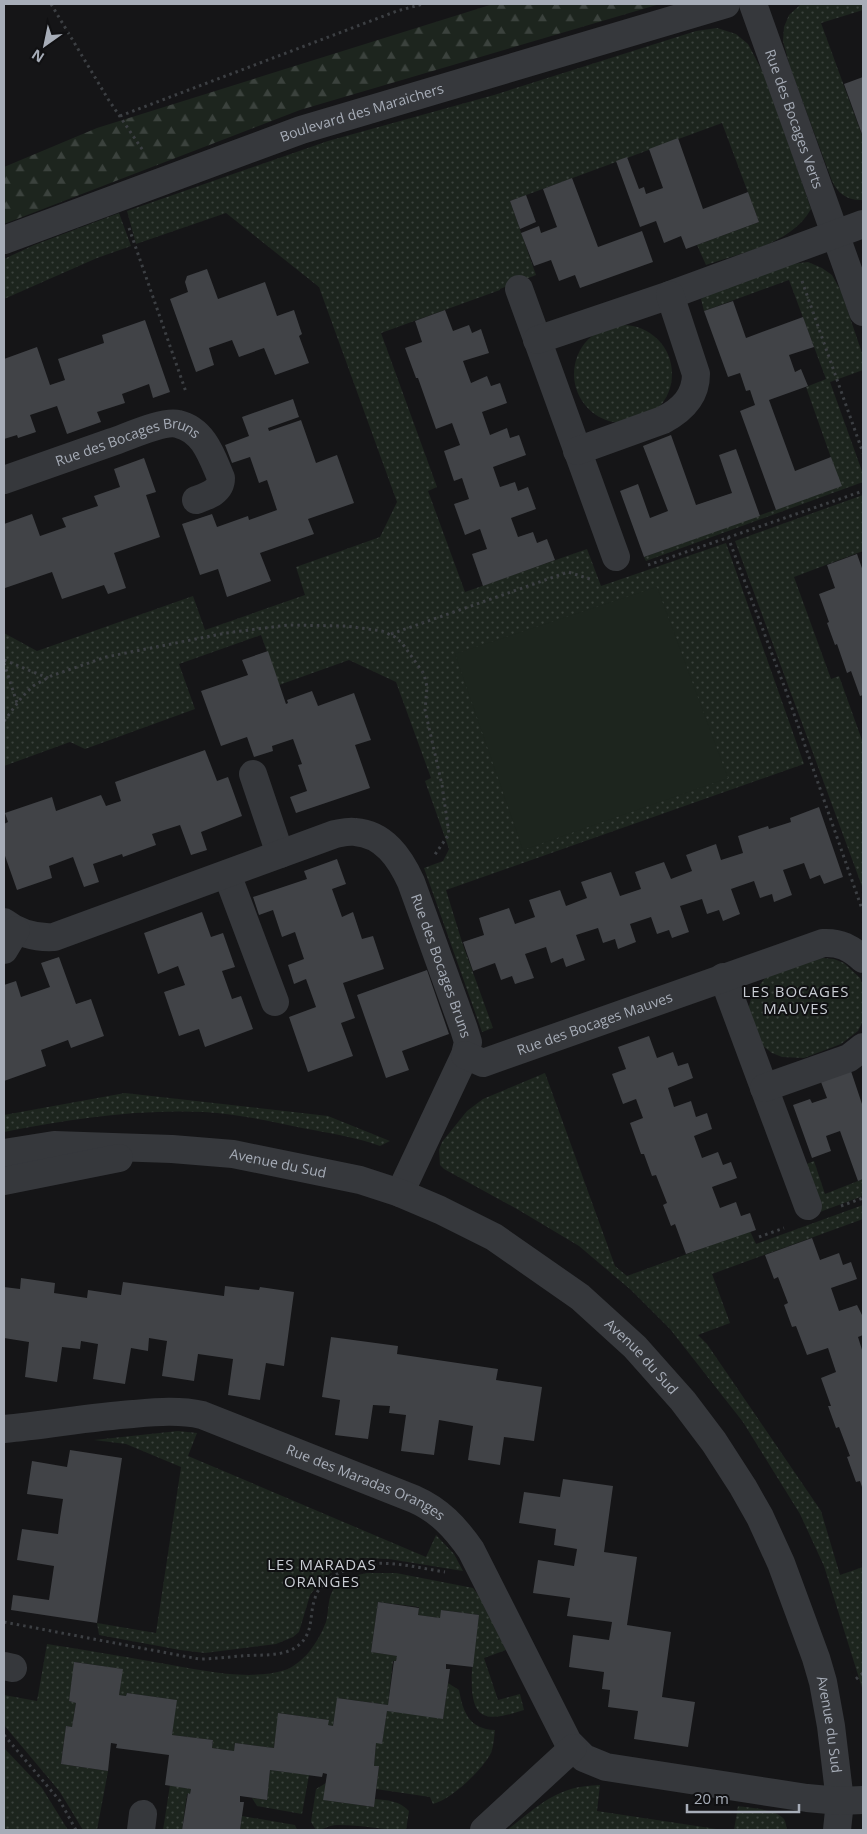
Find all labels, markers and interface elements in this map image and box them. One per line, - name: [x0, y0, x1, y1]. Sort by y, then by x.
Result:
- north arrow: [20, 20, 70, 70]
- text: N: [28, 45, 48, 67]
- street label: Rue des Bocages Verts: [761, 46, 828, 191]
- street label: Boulevard des Maraichers: [277, 78, 446, 146]
- street label: Rue des Bocages Bruns: [53, 413, 205, 470]
- street label: Rue des Bocages Bruns: [407, 891, 476, 1040]
- district label: LES BOCAGES MAUVES: [742, 981, 850, 1018]
- street label: Rue des Bocages Mauves: [514, 987, 675, 1059]
- street label: Avenue du Sud: [228, 1144, 328, 1182]
- street label: Avenue du Sud: [601, 1314, 683, 1398]
- street label: Rue des Maradas Oranges: [284, 1439, 450, 1525]
- district label: LES MARADAS ORANGES: [267, 1554, 377, 1591]
- street label: Avenue du Sud: [813, 1673, 847, 1774]
- scale bar: [687, 1782, 800, 1814]
- text: 20 m: [694, 1788, 729, 1808]

